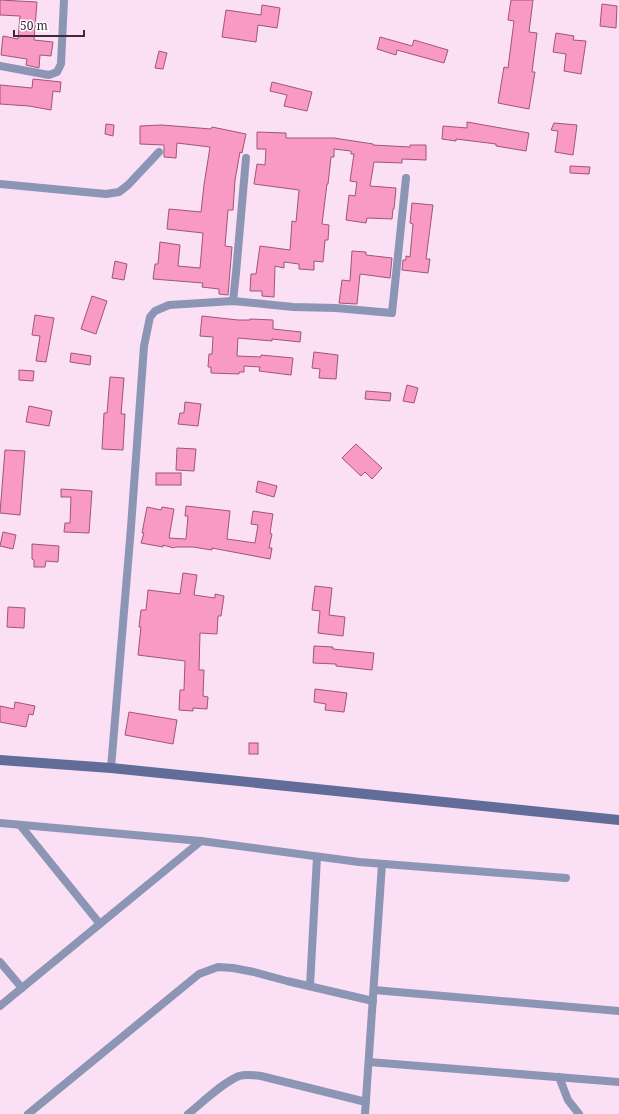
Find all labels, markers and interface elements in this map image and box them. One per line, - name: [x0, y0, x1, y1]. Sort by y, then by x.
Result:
- scale bar: [14, 12, 84, 38]
- text: 50 m: [20, 17, 48, 34]

